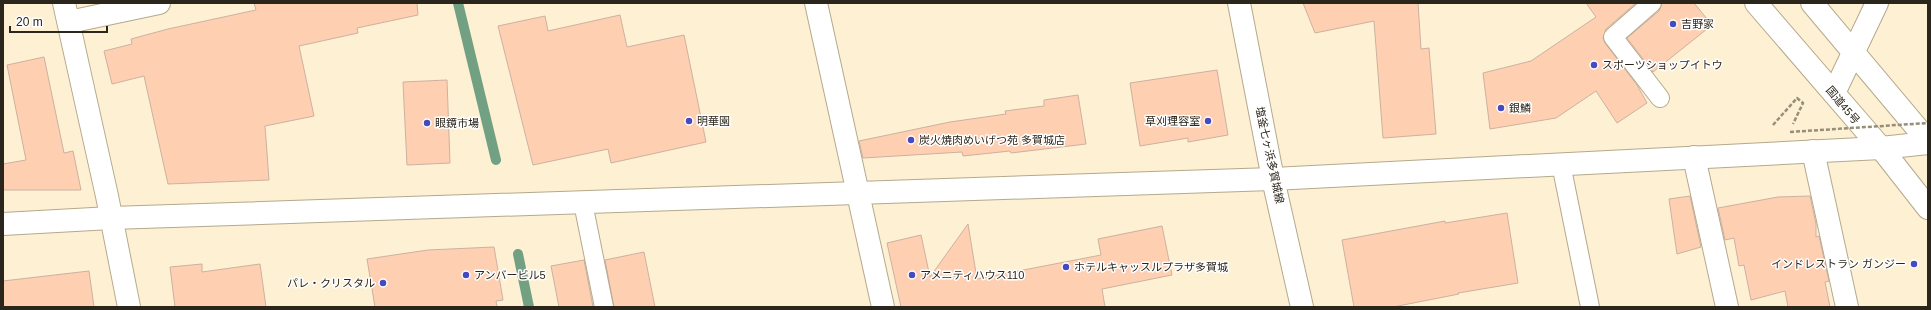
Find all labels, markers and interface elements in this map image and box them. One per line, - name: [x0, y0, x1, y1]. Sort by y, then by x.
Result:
- scale bar: [10, 8, 107, 34]
- text: 20 m: [16, 15, 43, 29]
- place label: 吉野家: [1681, 18, 1714, 30]
- marker: 吉野家: [1668, 19, 1678, 29]
- place label: スポーツショップイトウ: [1602, 59, 1723, 71]
- marker: スポーツショップイトウ: [1589, 60, 1599, 70]
- street label: 国道45号: [1824, 84, 1862, 126]
- place label: 銀鱗: [1509, 102, 1531, 114]
- marker: 銀鱗: [1496, 103, 1506, 113]
- street label: 塩釜七ヶ浜多賀城線: [1254, 105, 1286, 205]
- place label: 明華園: [697, 115, 730, 127]
- place label: 草刈理容室: [1145, 115, 1200, 127]
- marker: 明華園: [684, 116, 694, 126]
- marker: 草刈理容室: [1203, 116, 1213, 126]
- place label: 眼鏡市場: [435, 117, 479, 129]
- marker: 眼鏡市場: [422, 118, 432, 128]
- place label: 炭火焼肉めいげつ苑 多賀城店: [919, 134, 1065, 146]
- marker: 炭火焼肉めいげつ苑 多賀城店: [906, 135, 916, 145]
- place label: インドレストラン ガンジー: [1771, 258, 1906, 270]
- marker: インドレストラン ガンジー: [1909, 259, 1919, 269]
- place label: ホテルキャッスルプラザ多賀城: [1074, 261, 1228, 273]
- marker: ホテルキャッスルプラザ多賀城: [1061, 262, 1071, 272]
- place label: アンバービル5: [474, 269, 546, 281]
- place label: アメニティハウス110: [920, 269, 1024, 281]
- marker: アンバービル5: [461, 270, 471, 280]
- marker: アメニティハウス110: [907, 270, 917, 280]
- place label: パレ・クリスタル: [287, 277, 375, 289]
- marker: パレ・クリスタル: [378, 278, 388, 288]

